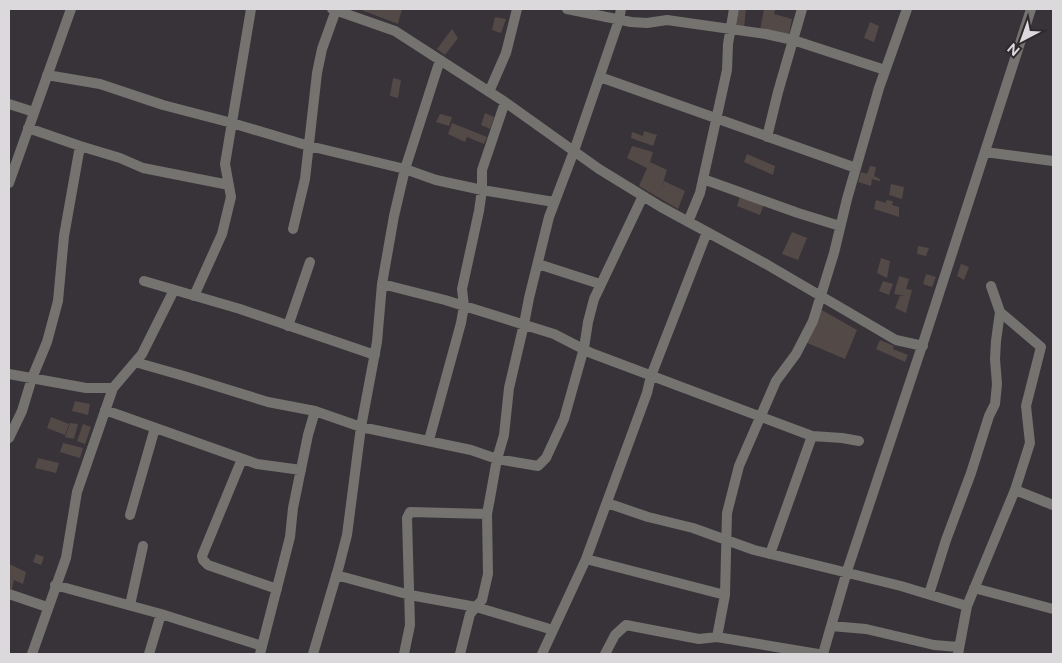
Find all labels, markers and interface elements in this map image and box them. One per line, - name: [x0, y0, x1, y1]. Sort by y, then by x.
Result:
- north arrow: [997, 15, 1047, 65]
- text: N: [1004, 39, 1023, 59]

